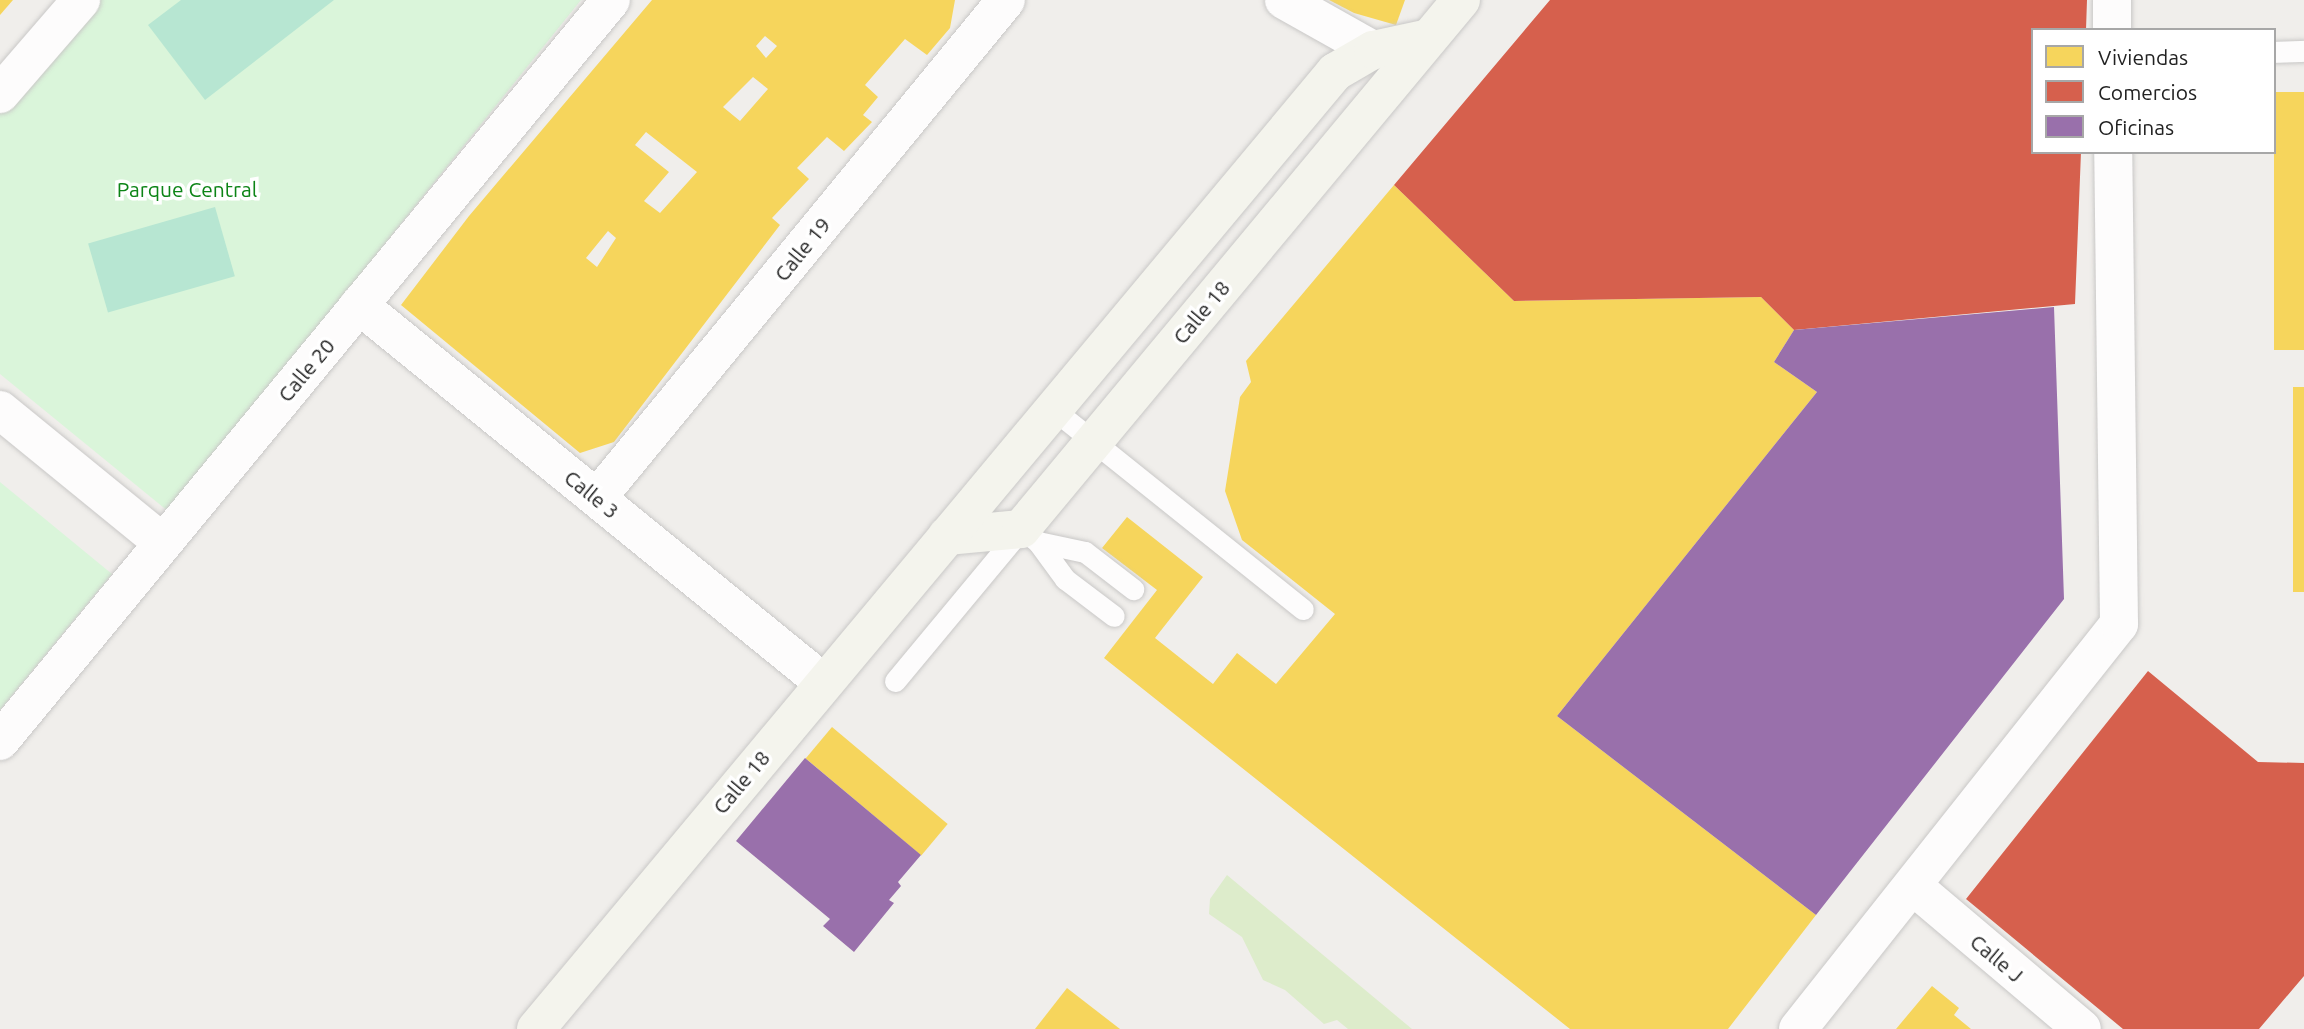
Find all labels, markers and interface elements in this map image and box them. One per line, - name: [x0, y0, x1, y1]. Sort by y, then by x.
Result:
- legend: [2031, 28, 2276, 154]
- text: Viviendas: [2098, 45, 2188, 69]
- text: Comercios: [2098, 80, 2197, 104]
- text: Oficinas: [2098, 115, 2174, 139]
- park label: Parque Central: [117, 176, 257, 202]
- street label: Calle 19: [769, 212, 835, 286]
- street label: Calle 18: [1167, 275, 1235, 349]
- street label: Calle 20: [272, 333, 340, 407]
- street label: Calle 3: [560, 464, 624, 524]
- street label: Calle 18: [707, 745, 775, 819]
- street label: Calle J: [1965, 929, 2029, 987]

